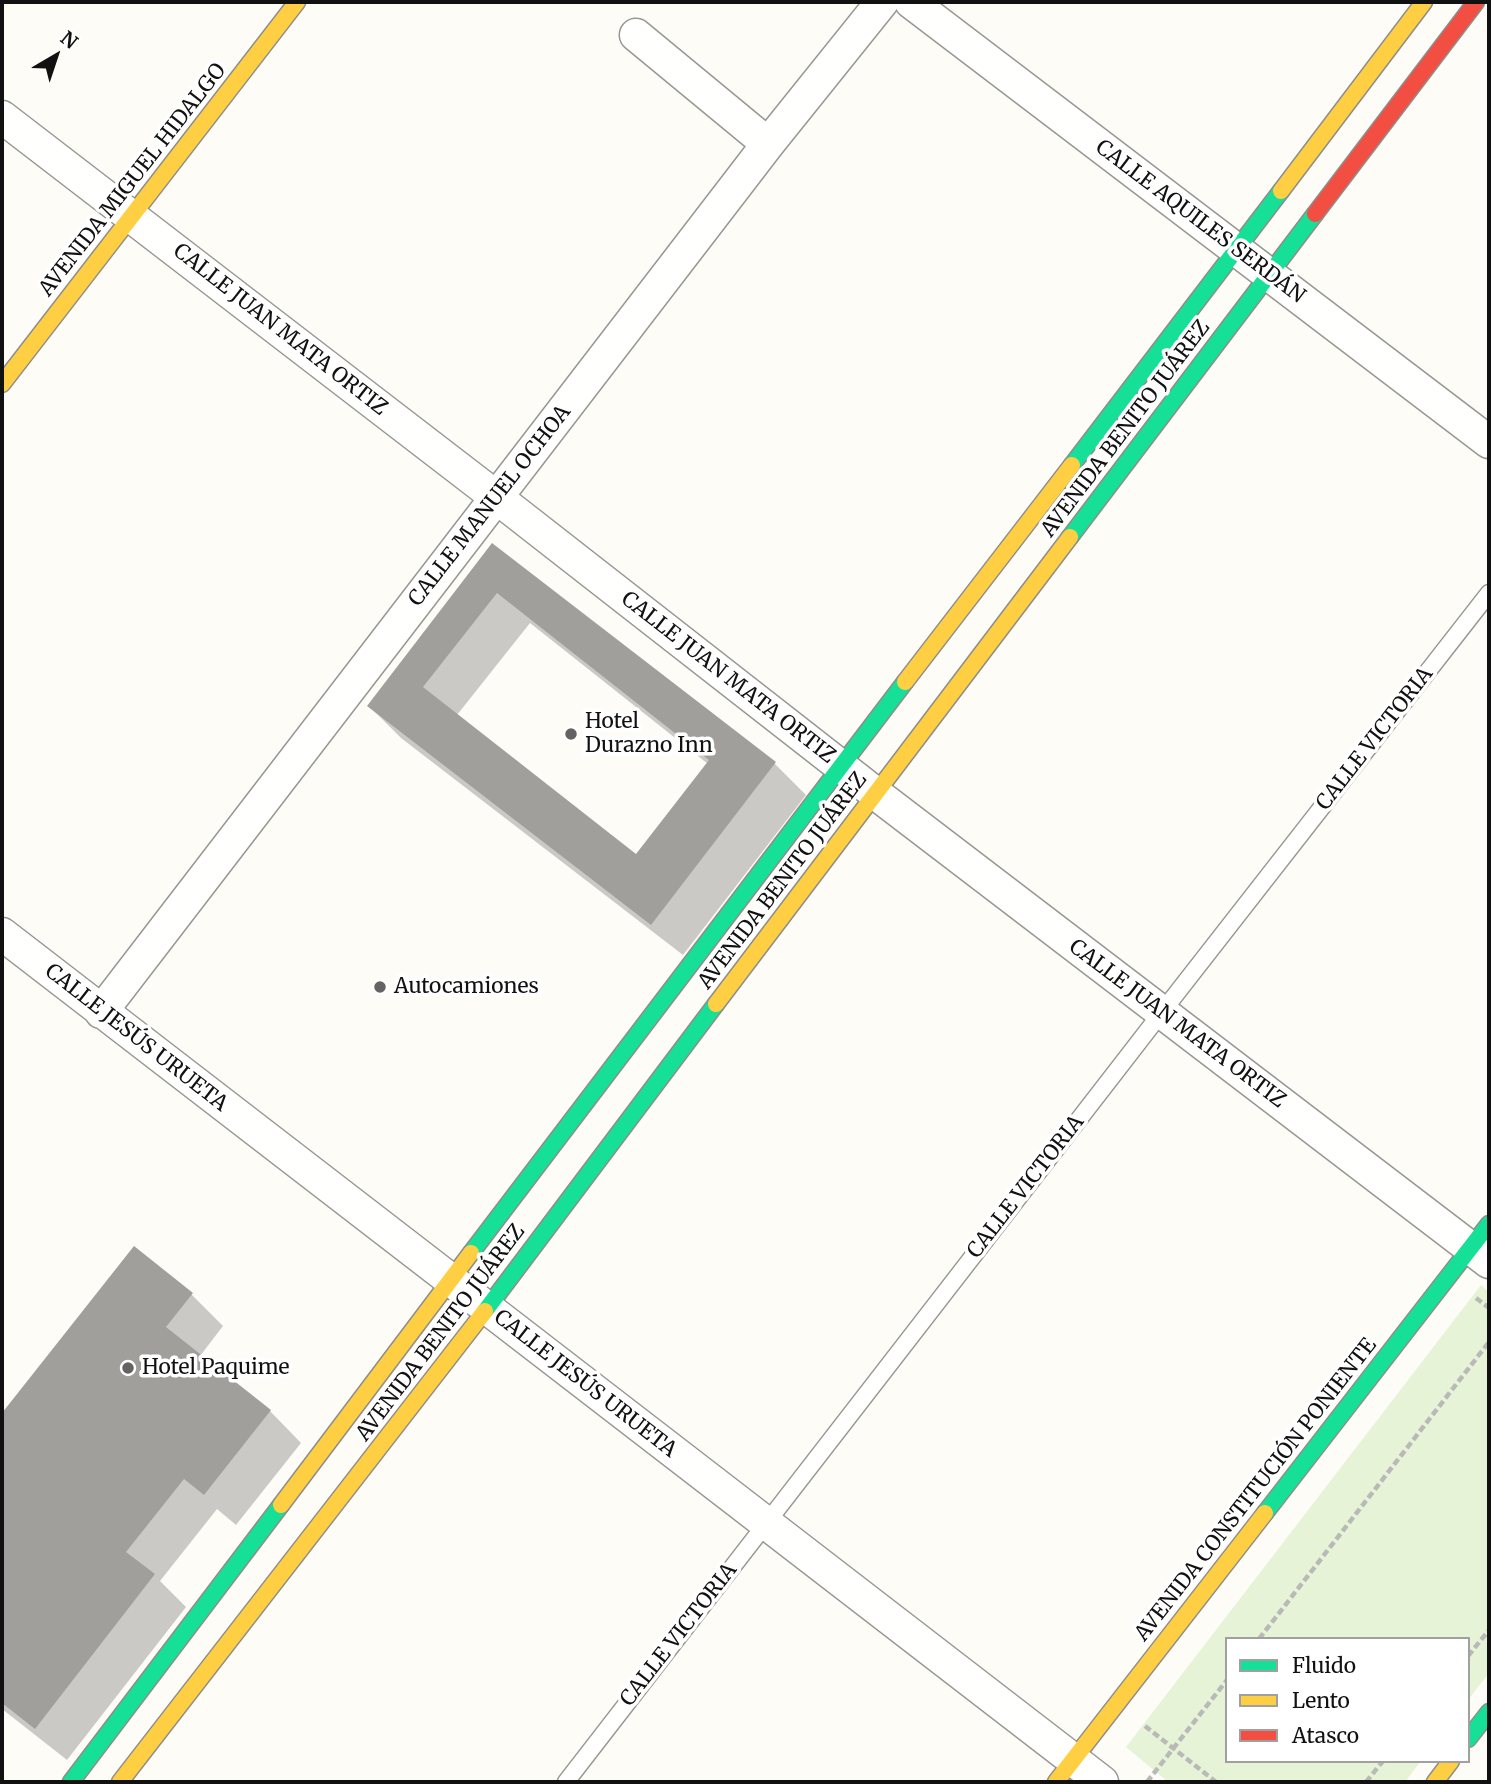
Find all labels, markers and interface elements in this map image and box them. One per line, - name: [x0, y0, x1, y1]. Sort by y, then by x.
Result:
- north arrow: [21, 21, 91, 91]
- text: N: [56, 26, 83, 54]
- street label: AVENIDA MIGUEL HIDALGO: [34, 59, 232, 301]
- street label: CALLE AQUILES SERDÁN: [1090, 135, 1310, 309]
- street label: CALLE JUAN MATA ORTIZ: [168, 239, 392, 421]
- street label: AVENIDA BENITO JUÁREZ: [1036, 316, 1216, 542]
- street label: CALLE MANUEL OCHOA: [404, 401, 576, 611]
- street label: CALLE JUAN MATA ORTIZ: [616, 587, 840, 769]
- street label: CALLE VICTORIA: [1311, 662, 1439, 816]
- place label: Hotel Durazno Inn: [585, 709, 713, 759]
- marker: Hotel Durazno Inn: [563, 726, 579, 742]
- street label: AVENIDA BENITO JUÁREZ: [693, 768, 873, 994]
- street label: CALLE JUAN MATA ORTIZ: [1064, 934, 1290, 1114]
- street label: CALLE JESÚS URUETA: [40, 959, 232, 1117]
- place label: Autocamiones: [394, 974, 539, 1000]
- marker: Autocamiones: [372, 979, 388, 995]
- street label: CALLE VICTORIA: [962, 1110, 1090, 1264]
- street label: AVENIDA BENITO JUÁREZ: [351, 1220, 531, 1446]
- street label: CALLE JESÚS URUETA: [489, 1305, 681, 1463]
- street label: AVENIDA CONSTITUCIÓN PONIENTE: [1130, 1334, 1382, 1646]
- place label: Hotel Paquime: [142, 1355, 290, 1381]
- marker: Hotel Paquime: [120, 1360, 136, 1376]
- street label: CALLE VICTORIA: [615, 1558, 743, 1712]
- legend: [1225, 1637, 1470, 1763]
- text: Fluido: [1292, 1652, 1356, 1679]
- text: Lento: [1292, 1687, 1350, 1714]
- text: Atasco: [1292, 1722, 1359, 1749]

